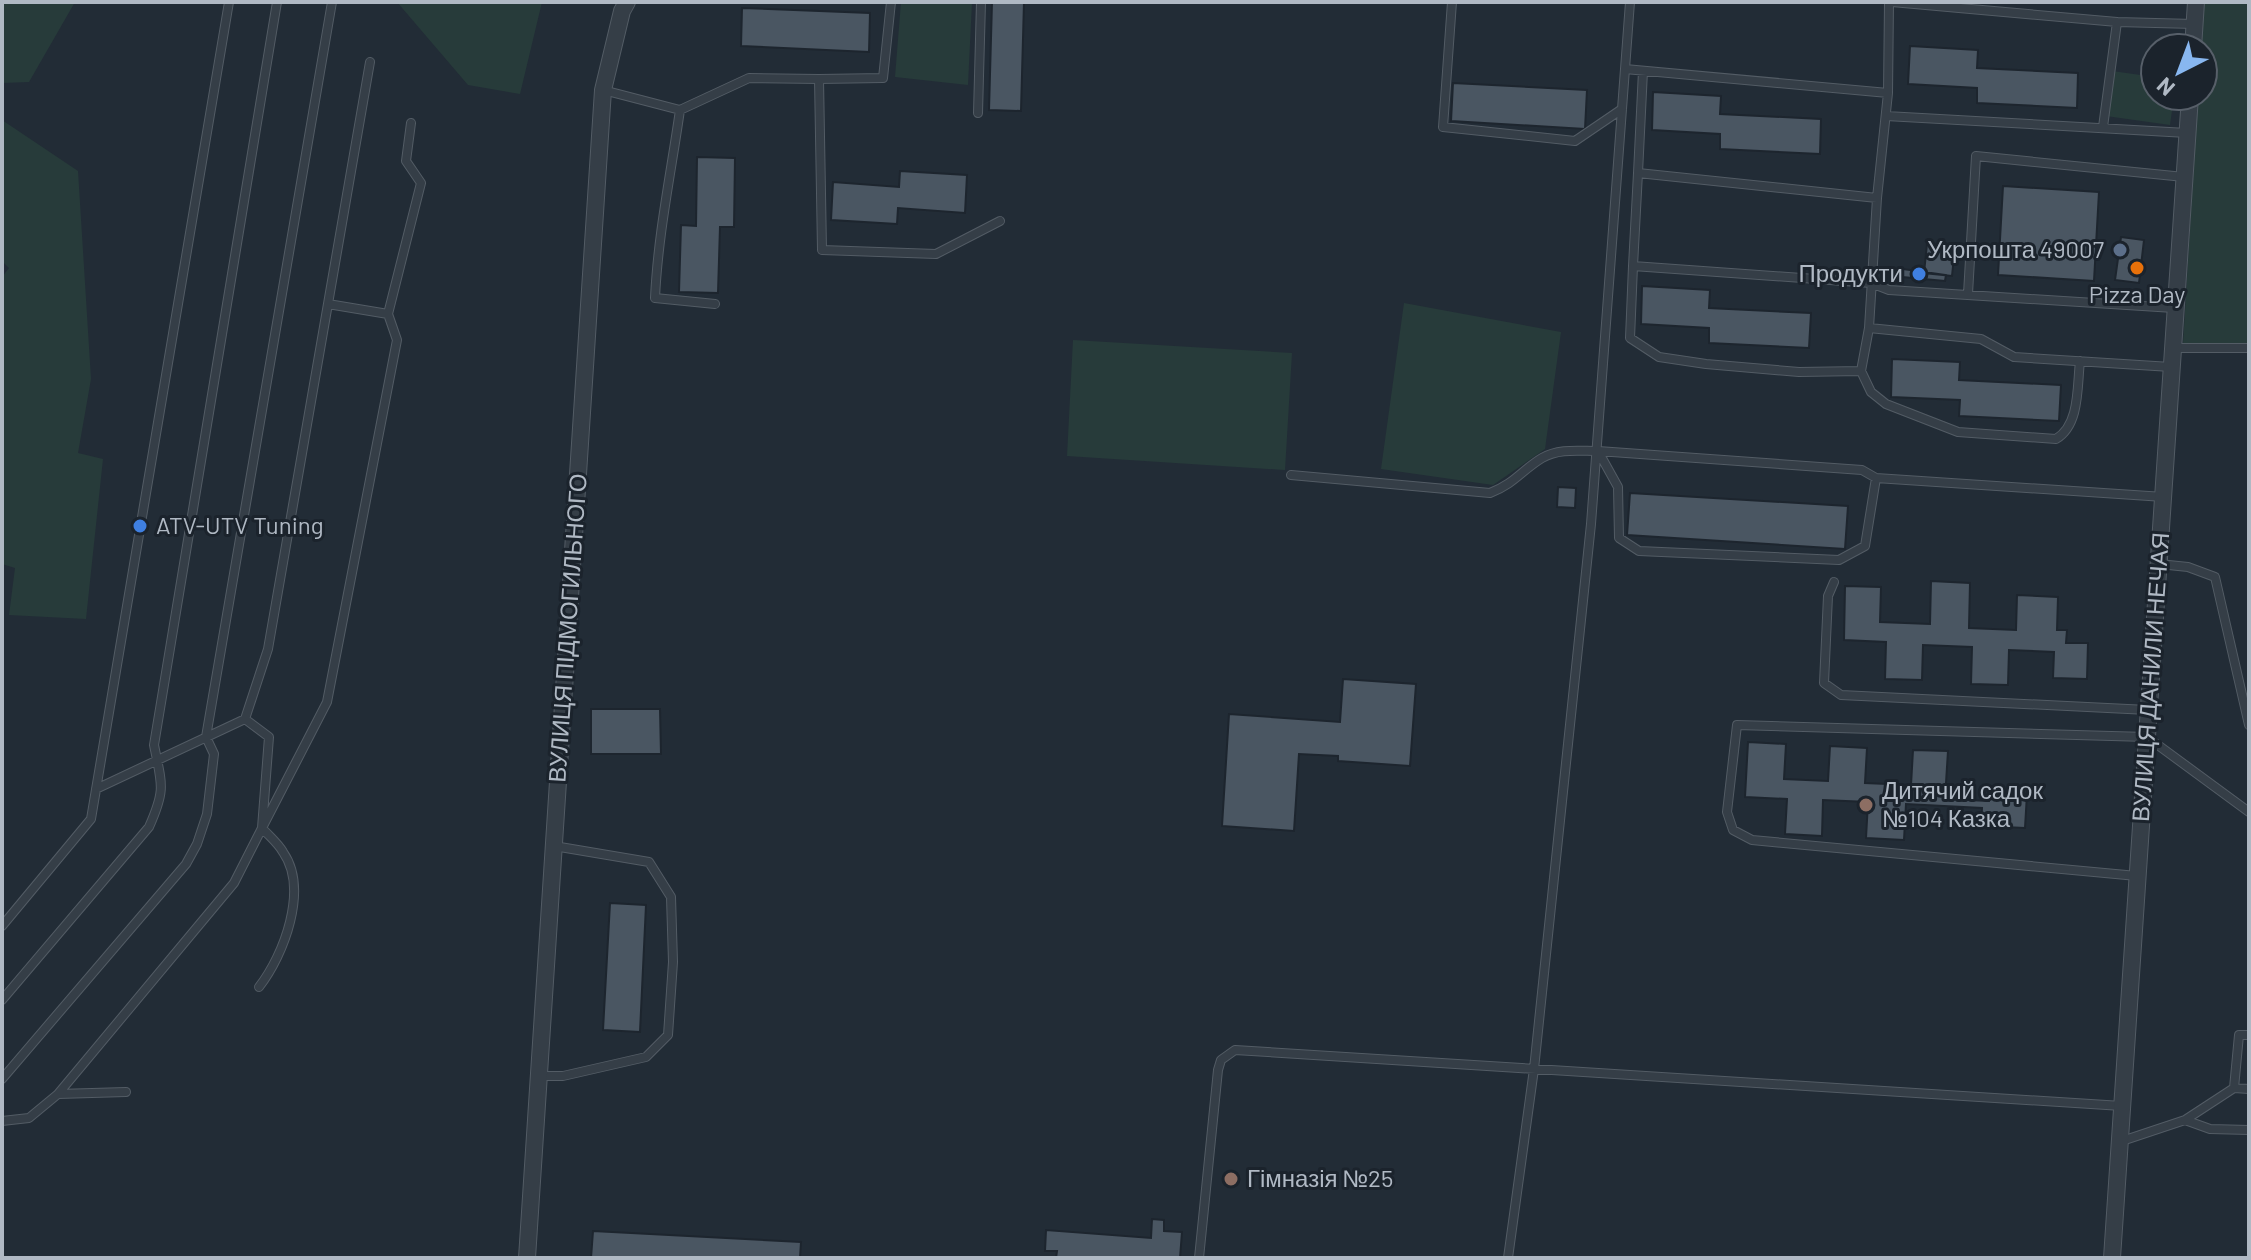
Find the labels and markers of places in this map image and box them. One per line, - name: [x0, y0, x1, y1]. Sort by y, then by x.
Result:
- place label: Укрпошта 49007: [1927, 234, 2104, 263]
- marker: Укрпошта 49007: [2111, 241, 2129, 259]
- place label: Продукти: [1798, 258, 1903, 287]
- marker: Pizza Day: [2128, 259, 2146, 277]
- marker: Продукти: [1910, 265, 1928, 283]
- place label: Pizza Day: [2089, 279, 2185, 308]
- place label: ATV-UTV Tuning: [156, 510, 324, 539]
- marker: ATV-UTV Tuning: [131, 517, 149, 535]
- place label: Дитячий садок №104 Казка: [1882, 775, 2043, 832]
- marker: Дитячий садок №104 Казка: [1857, 796, 1875, 814]
- place label: Гімназія №25: [1247, 1163, 1393, 1192]
- marker: Гімназія №25: [1222, 1170, 1240, 1188]

